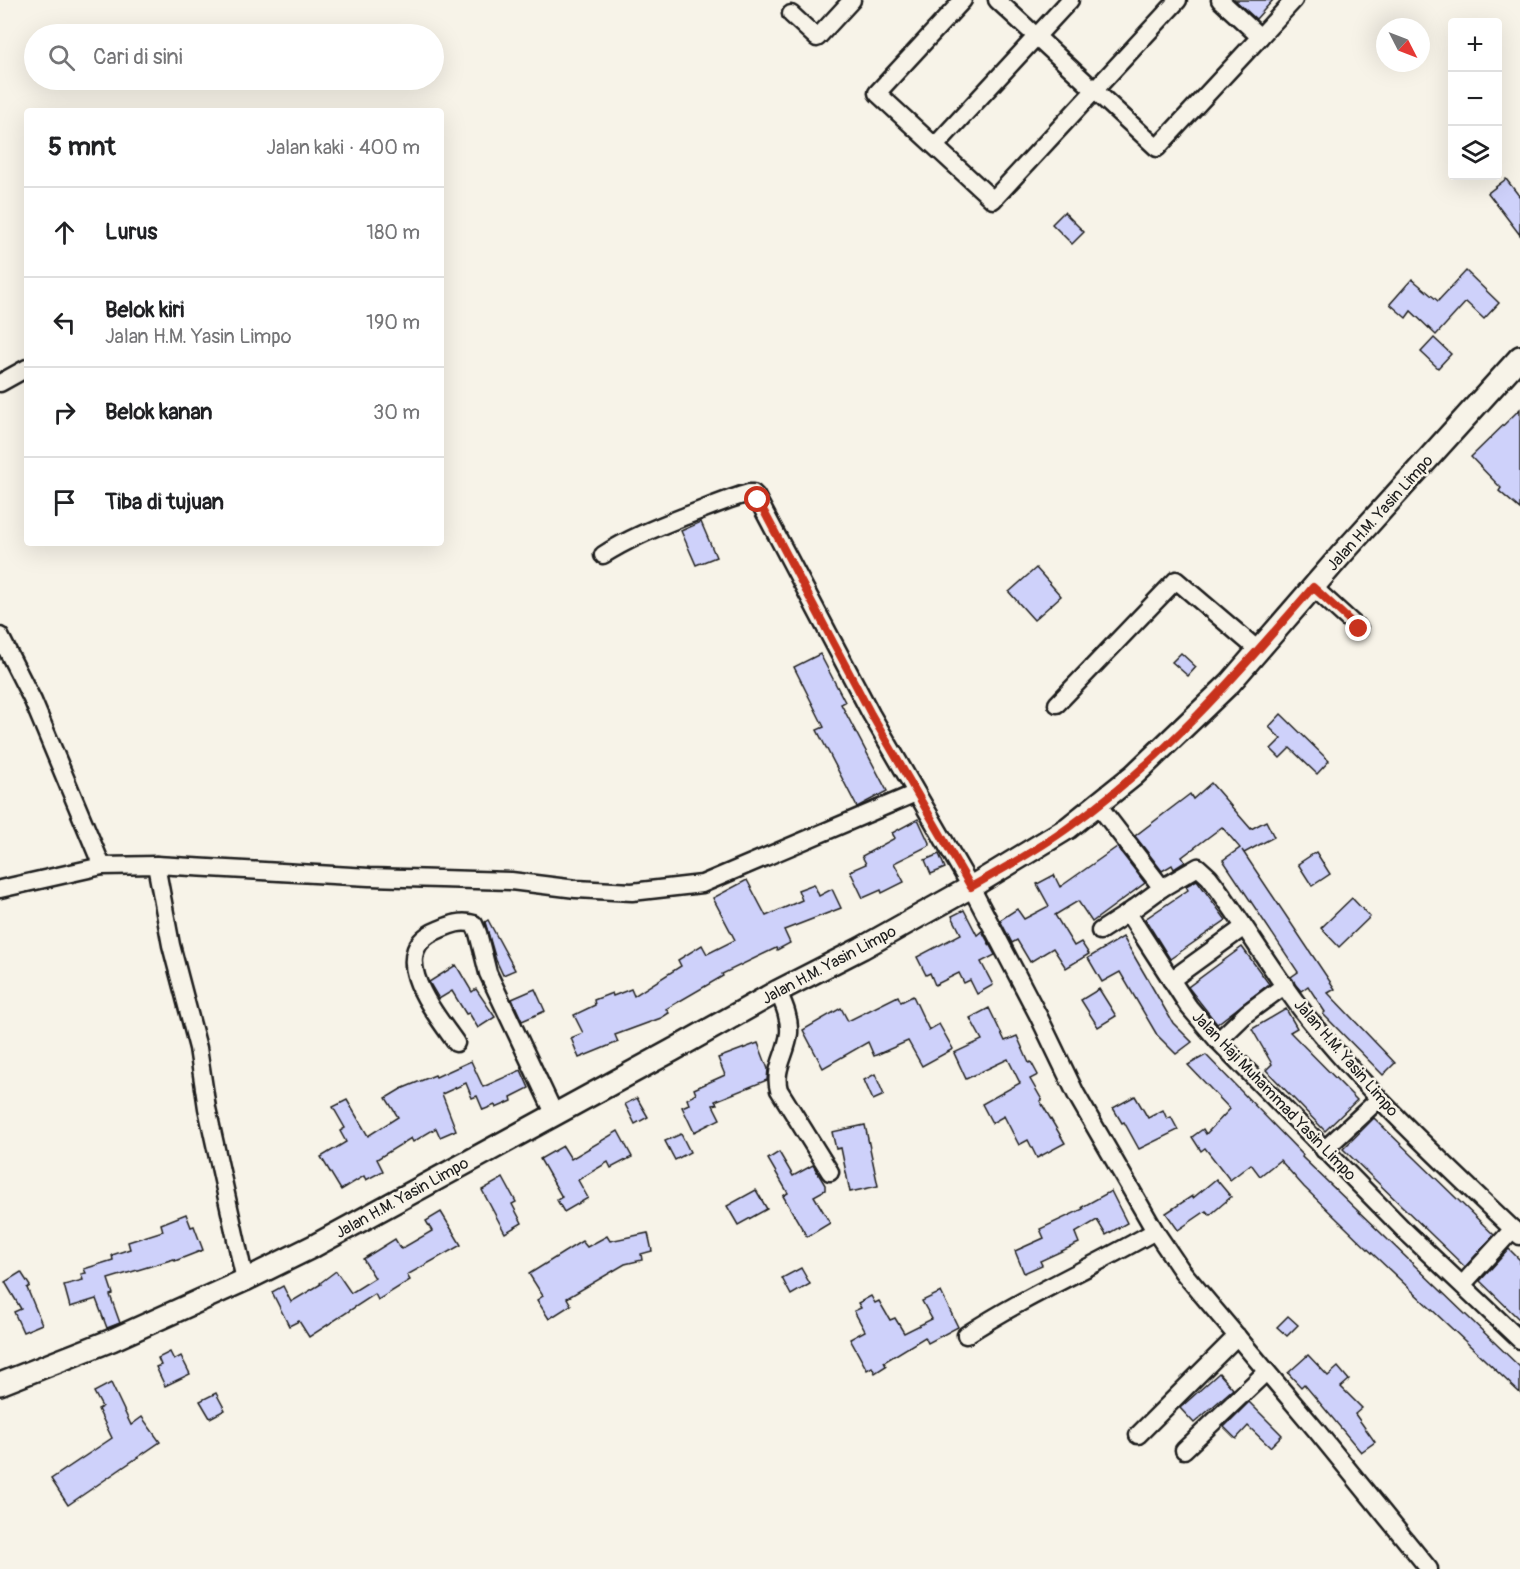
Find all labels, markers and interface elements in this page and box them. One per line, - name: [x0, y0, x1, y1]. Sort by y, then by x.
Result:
- north arrow: [1376, 18, 1430, 72]
- map controls: [1448, 18, 1502, 180]
- button: +: [1448, 18, 1502, 72]
- search box: [24, 24, 444, 90]
- icon: search: [45, 41, 78, 74]
- text: Cari di sini: [93, 43, 183, 71]
- button: −: [1448, 72, 1502, 126]
- button: layers: [1448, 126, 1502, 180]
- text: 5 mnt: [48, 131, 116, 163]
- text: Jalan kaki · 400 m: [266, 135, 420, 160]
- icon: ahead: [48, 216, 81, 249]
- text: Lurus: [105, 218, 157, 246]
- text: 180 m: [366, 220, 420, 245]
- text: Belok kiri: [105, 296, 184, 324]
- icon: left: [48, 306, 81, 339]
- text: 190 m: [366, 310, 420, 335]
- text: Jalan H.M. Yasin Limpo: [105, 324, 292, 349]
- icon: right: [48, 396, 81, 429]
- text: Belok kanan: [105, 398, 213, 426]
- text: 30 m: [373, 400, 420, 425]
- street label: Jalan H.M. Yasin Limpo: [1323, 451, 1438, 575]
- icon: arrive: [48, 486, 81, 519]
- route start: [744, 486, 770, 512]
- text: Tiba di tujuan: [105, 488, 224, 516]
- route end: [1345, 615, 1371, 641]
- street label: Jalan H.M. Yasin Limpo: [758, 921, 900, 1009]
- street label: Jalan H.M. Yasin Limpo: [1289, 995, 1403, 1121]
- street label: Jalan Haji Muhammad Yasin Limpo: [1188, 1007, 1361, 1185]
- street label: Jalan H.M. Yasin Limpo: [332, 1153, 472, 1243]

